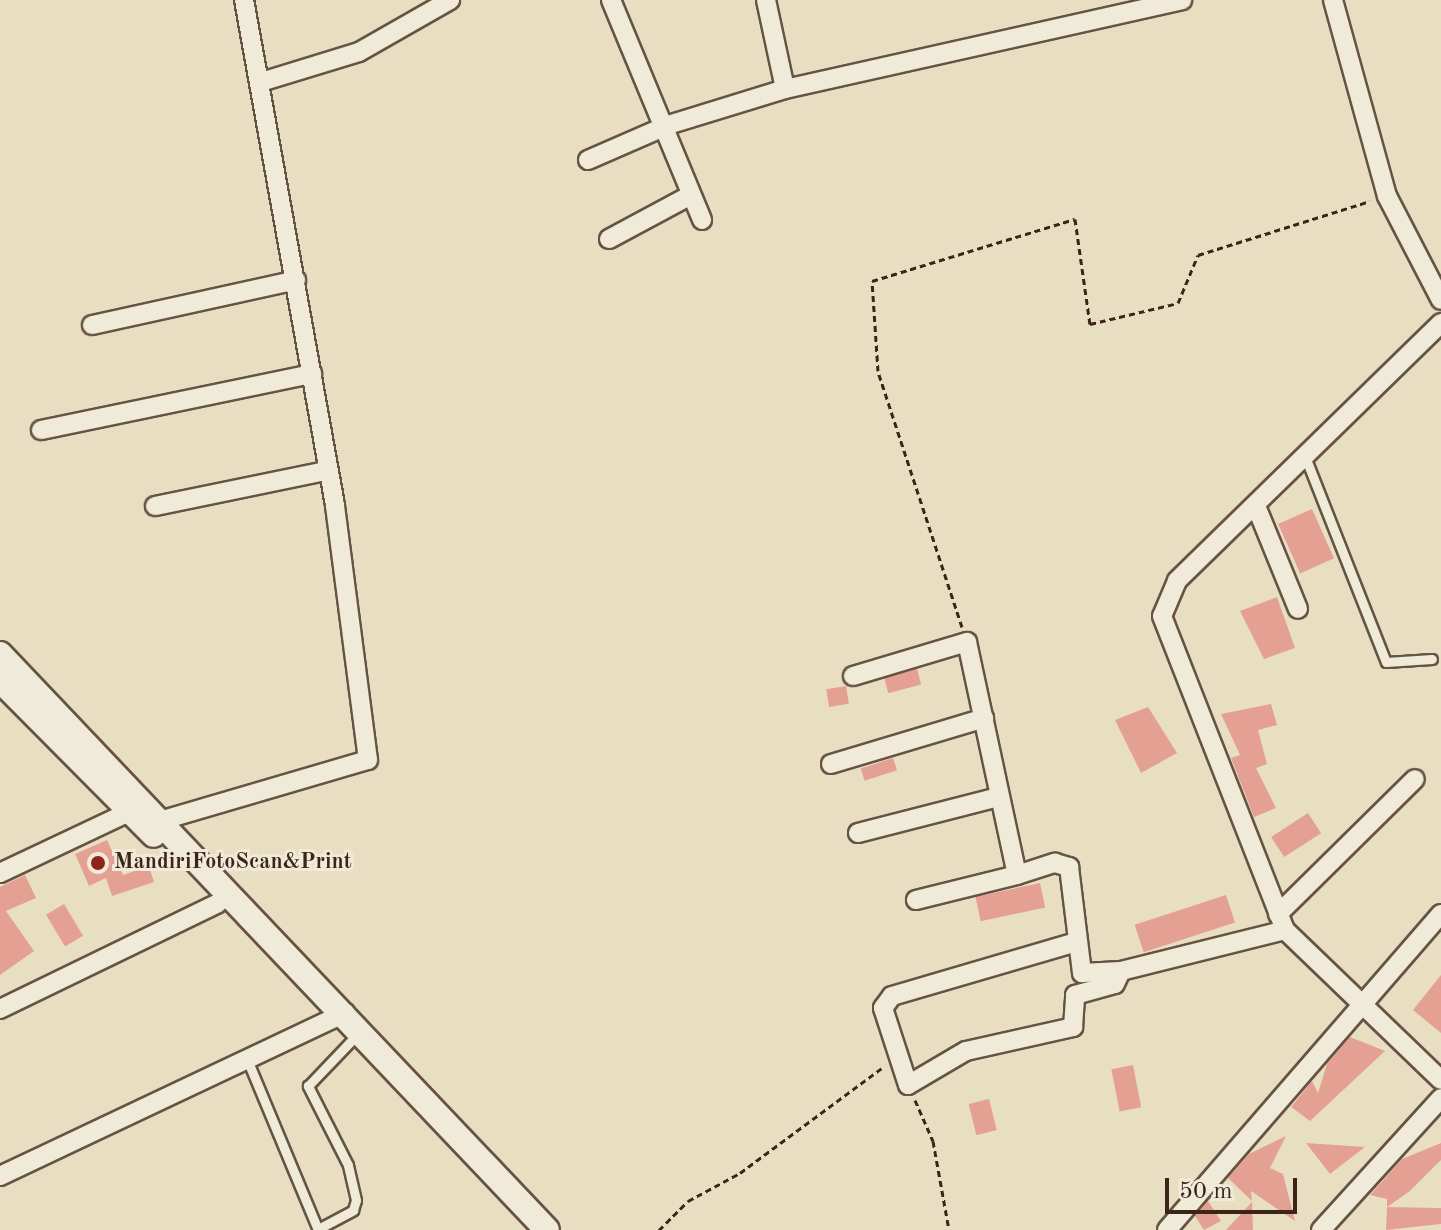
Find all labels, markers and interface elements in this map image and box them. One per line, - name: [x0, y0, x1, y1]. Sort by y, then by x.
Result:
- place label: MandiriFotoScan&Print: [114, 850, 352, 876]
- marker: MandiriFotoScan&Print: [89, 854, 107, 872]
- scale bar: [1169, 1162, 1301, 1212]
- text: 50 m: [1179, 1180, 1233, 1204]

